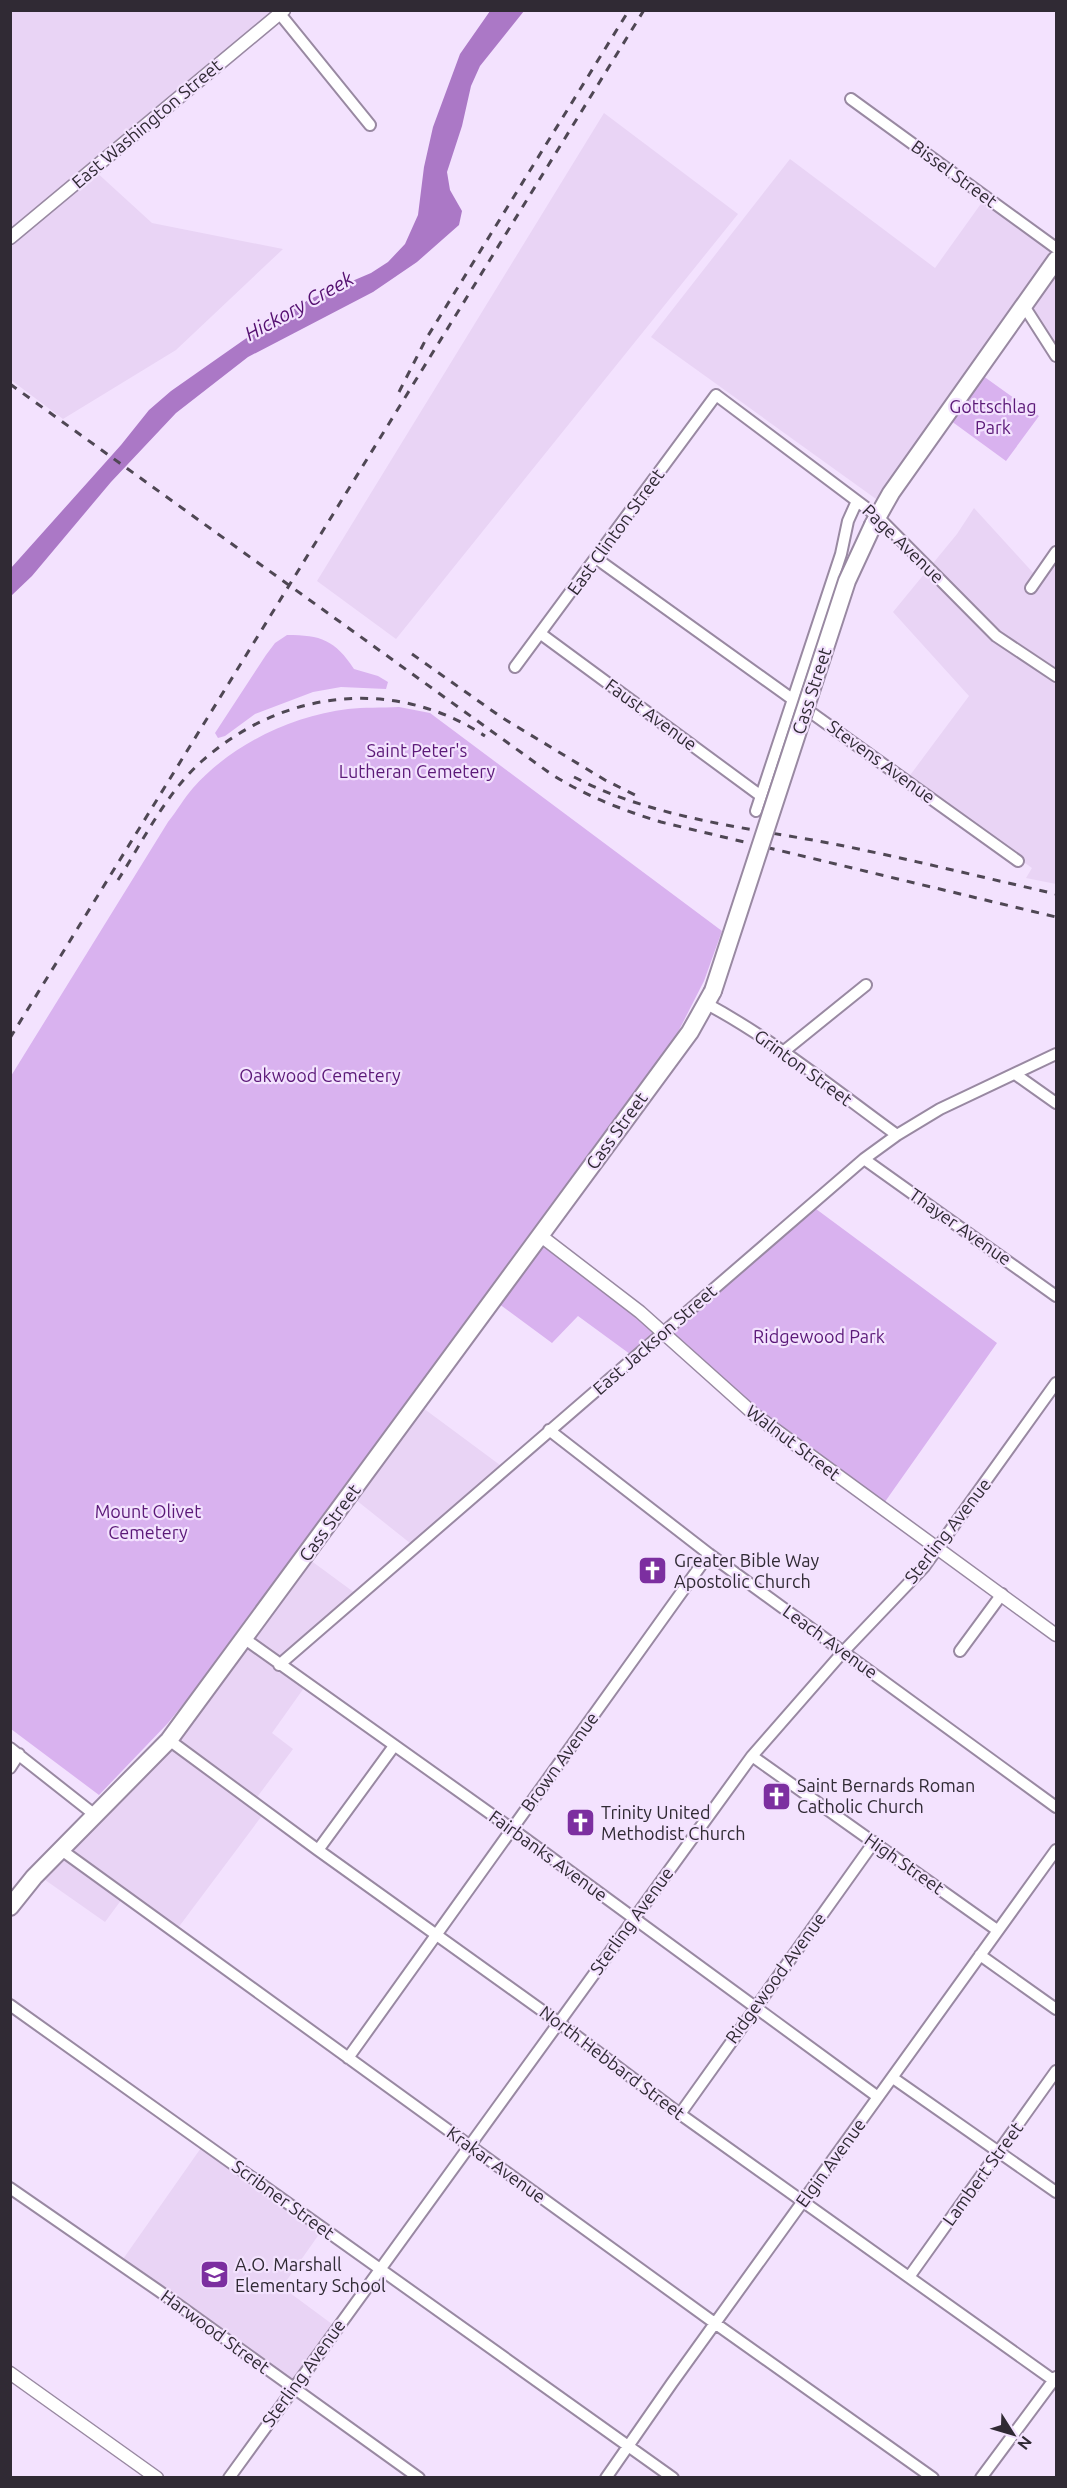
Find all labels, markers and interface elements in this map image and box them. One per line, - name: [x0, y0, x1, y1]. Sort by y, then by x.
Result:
- street label: East Washington Street: [67, 55, 225, 192]
- street label: Bissel Street: [908, 136, 1001, 211]
- water label: Hickory Creek: [240, 266, 358, 345]
- park label: Gottschlag Park: [949, 396, 1037, 437]
- street label: East Clinton Street: [563, 464, 668, 598]
- street label: Page Avenue: [859, 500, 948, 587]
- street label: Cass Street: [788, 645, 835, 737]
- street label: Faust Avenue: [602, 674, 701, 754]
- street label: Stevens Avenue: [824, 715, 939, 807]
- park label: Saint Peter's Lutheran Cemetery: [339, 740, 496, 781]
- street label: Grinton Street: [751, 1025, 856, 1109]
- park label: Oakwood Cemetery: [239, 1065, 401, 1085]
- street label: Cass Street: [582, 1088, 651, 1173]
- street label: Thayer Avenue: [906, 1184, 1015, 1269]
- street label: East Jackson Street: [589, 1280, 720, 1398]
- park label: Ridgewood Park: [753, 1326, 885, 1346]
- street label: Walnut Street: [743, 1400, 844, 1484]
- street label: Sterling Avenue: [900, 1474, 994, 1587]
- street label: Cass Street: [295, 1480, 364, 1565]
- park label: Mount Olivet Cemetery: [95, 1501, 201, 1542]
- place label: Greater Bible Way Apostolic Church: [674, 1550, 819, 1591]
- church icon: Greater Bible Way Apostolic Church: [637, 1555, 669, 1587]
- street label: Leach Avenue: [779, 1600, 882, 1682]
- street label: Brown Avenue: [516, 1708, 602, 1815]
- place label: Saint Bernards Roman Catholic Church: [797, 1775, 975, 1816]
- church icon: Saint Bernards Roman Catholic Church: [760, 1780, 792, 1812]
- place label: Trinity United Methodist Church: [601, 1802, 745, 1843]
- street label: Fairbanks Avenue: [486, 1806, 611, 1905]
- church icon: Trinity United Methodist Church: [564, 1807, 596, 1839]
- street label: High Street: [861, 1829, 948, 1898]
- street label: Sterling Avenue: [586, 1863, 677, 1978]
- street label: Ridgewood Avenue: [721, 1908, 829, 2047]
- street label: North Hebbard Street: [536, 2001, 689, 2123]
- street label: Elgin Avenue: [791, 2114, 869, 2211]
- street label: Lambert Street: [938, 2118, 1026, 2229]
- street label: Krakar Avenue: [443, 2122, 550, 2207]
- street label: Scribner Street: [229, 2156, 338, 2243]
- place label: A.O. Marshall Elementary School: [235, 2254, 386, 2295]
- school or university icon: A.O. Marshall Elementary School: [198, 2259, 230, 2291]
- street label: Harwood Street: [158, 2285, 274, 2377]
- street label: Sterling Avenue: [258, 2315, 349, 2430]
- north arrow: [983, 2404, 1043, 2464]
- text: N: [1014, 2433, 1036, 2453]

